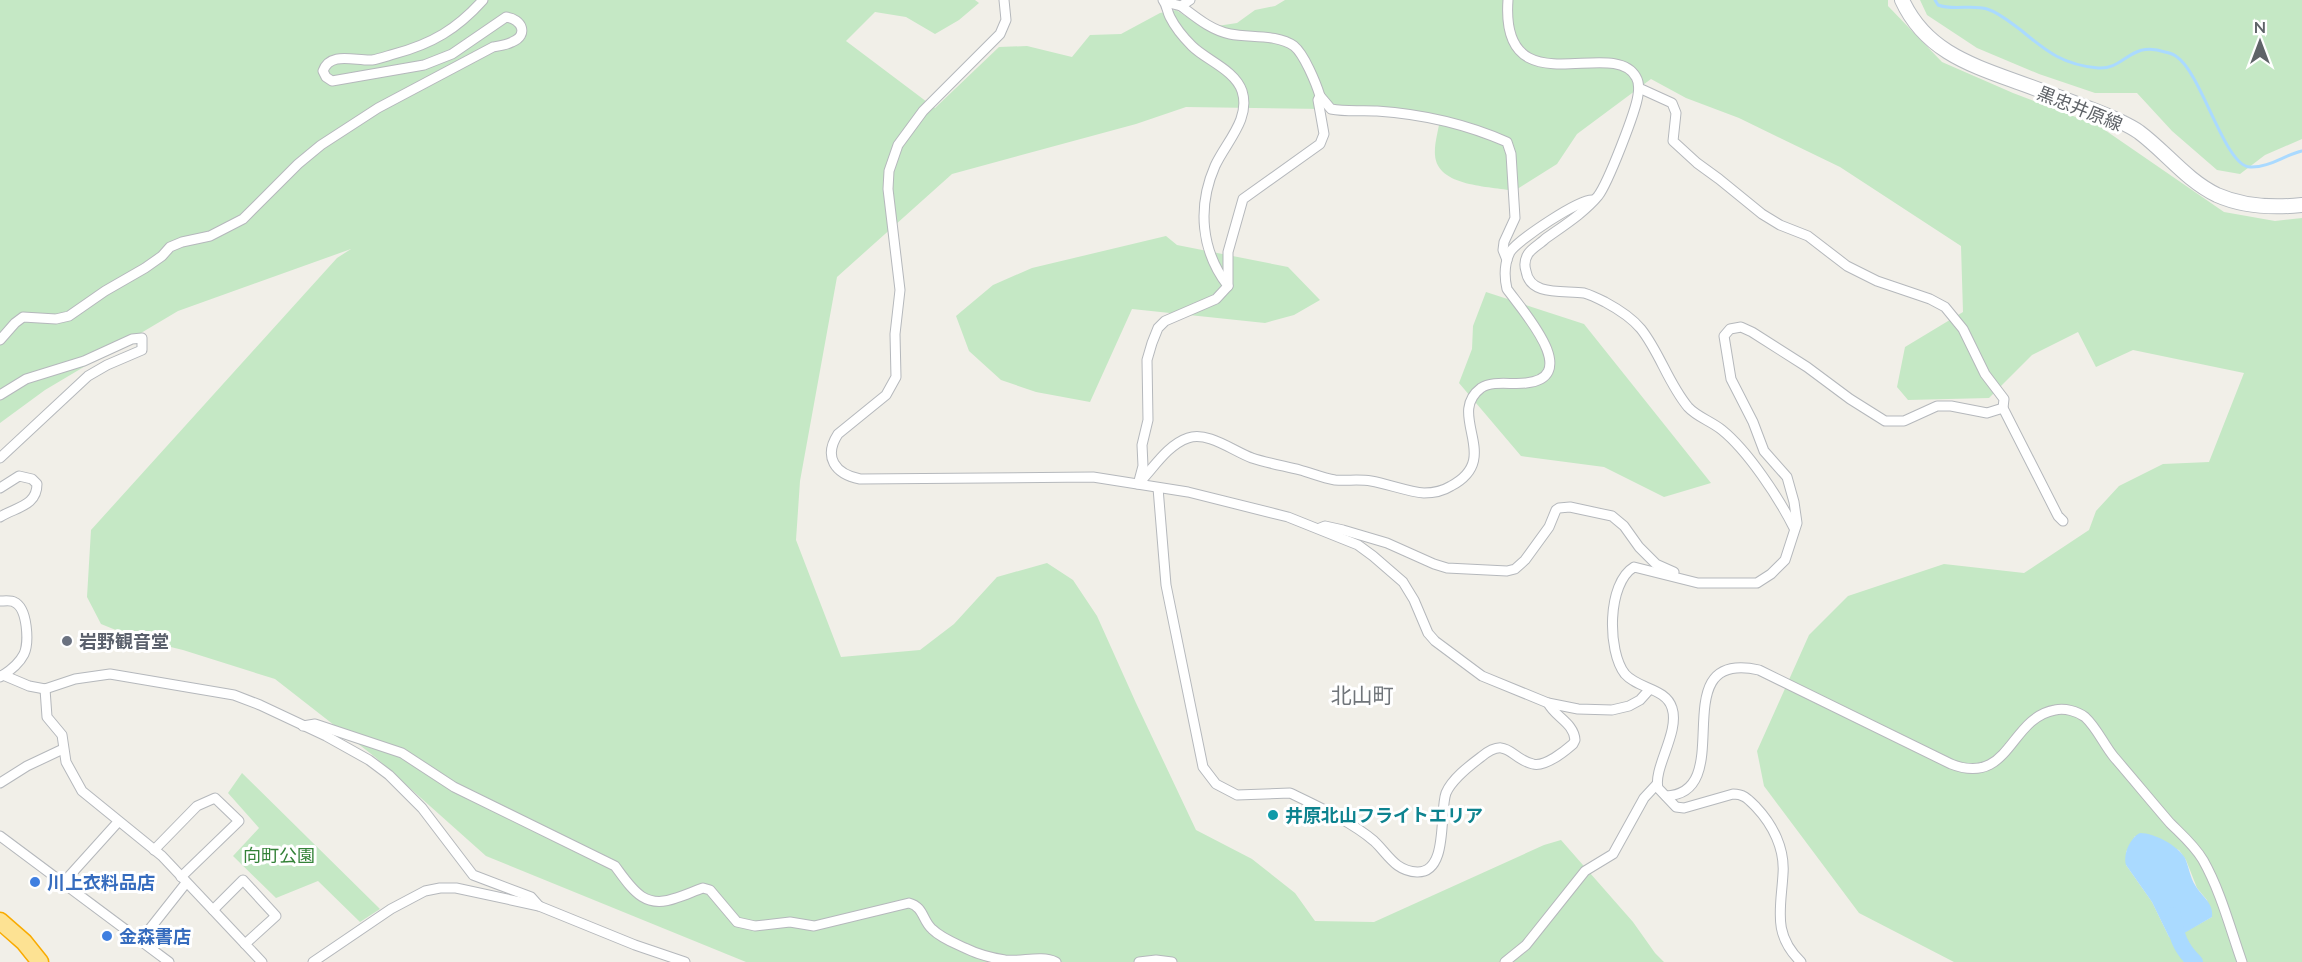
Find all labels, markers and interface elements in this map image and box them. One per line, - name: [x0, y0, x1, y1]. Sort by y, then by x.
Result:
- north arrow: [2230, 12, 2290, 72]
- text: N: [2254, 17, 2266, 36]
- street label: 黒忠井原線: [2034, 81, 2126, 135]
- place label: 岩野観音堂: [79, 630, 169, 652]
- marker: 岩野観音堂: [60, 634, 74, 648]
- district label: 北山町: [1331, 682, 1394, 707]
- place label: 井原北山フライトエリア: [1285, 804, 1483, 826]
- marker: 井原北山フライトエリア: [1266, 808, 1280, 822]
- park label: 向町公園: [243, 844, 315, 866]
- place label: 川上衣料品店: [47, 871, 155, 893]
- marker: 川上衣料品店: [28, 875, 42, 889]
- place label: 金森書店: [119, 925, 191, 947]
- marker: 金森書店: [100, 929, 114, 943]

